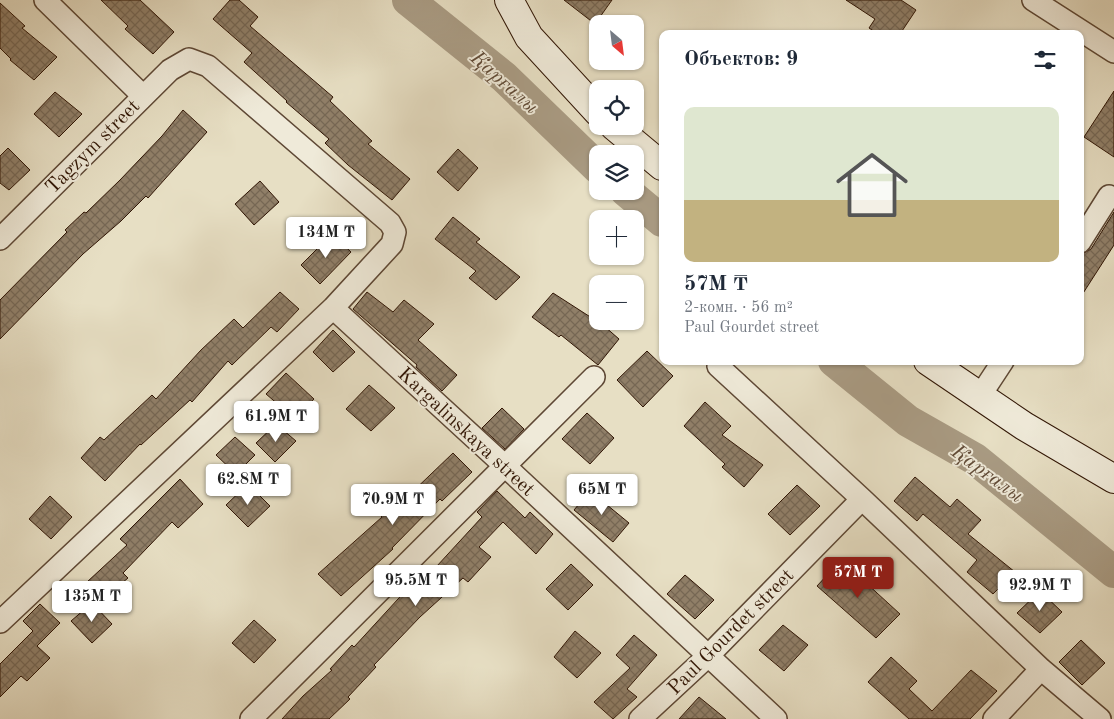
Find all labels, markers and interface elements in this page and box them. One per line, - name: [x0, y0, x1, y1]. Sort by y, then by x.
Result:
- north arrow: [589, 15, 644, 70]
- map controls: [589, 15, 644, 330]
- icon: filters: [1031, 46, 1059, 74]
- water label: Қарғалы: [465, 47, 542, 119]
- text: Объектов: 9: [684, 49, 798, 70]
- button: locate: [589, 80, 644, 135]
- street label: Tagzym street: [42, 96, 144, 198]
- icon: home: [827, 140, 917, 230]
- button: layers: [589, 145, 644, 200]
- button: +: [589, 210, 644, 265]
- pin: 134M ₸: [285, 216, 367, 259]
- text: 134M ₸: [297, 225, 355, 241]
- text: 57M ₸: [684, 274, 748, 295]
- button: −: [589, 275, 644, 330]
- text: 2-комн. · 56 m²: [684, 300, 793, 316]
- text: Paul Gourdet street: [684, 320, 819, 336]
- street label: Kargalinskaya street: [393, 364, 538, 501]
- pin: 61.9M ₸: [230, 400, 322, 443]
- text: 61.9M ₸: [245, 409, 307, 425]
- water label: Қарғалы: [947, 441, 1027, 507]
- pin: 62.8M ₸: [202, 464, 294, 506]
- text: 62.8M ₸: [217, 472, 279, 488]
- pin: 65M ₸: [567, 474, 637, 516]
- text: 65M ₸: [578, 482, 626, 498]
- pin: 70.9M ₸: [347, 484, 439, 526]
- text: 70.9M ₸: [362, 492, 424, 508]
- pin: 57M ₸: [823, 556, 893, 599]
- pin: 95.5M ₸: [370, 564, 462, 607]
- text: 57M ₸: [834, 565, 882, 581]
- street label: Paul Gourdet street: [665, 566, 798, 699]
- pin: 92.9M ₸: [994, 570, 1086, 612]
- text: 95.5M ₸: [385, 573, 447, 589]
- text: 92.9M ₸: [1009, 578, 1071, 594]
- pin: 135M ₸: [51, 580, 133, 623]
- text: 135M ₸: [63, 589, 121, 605]

